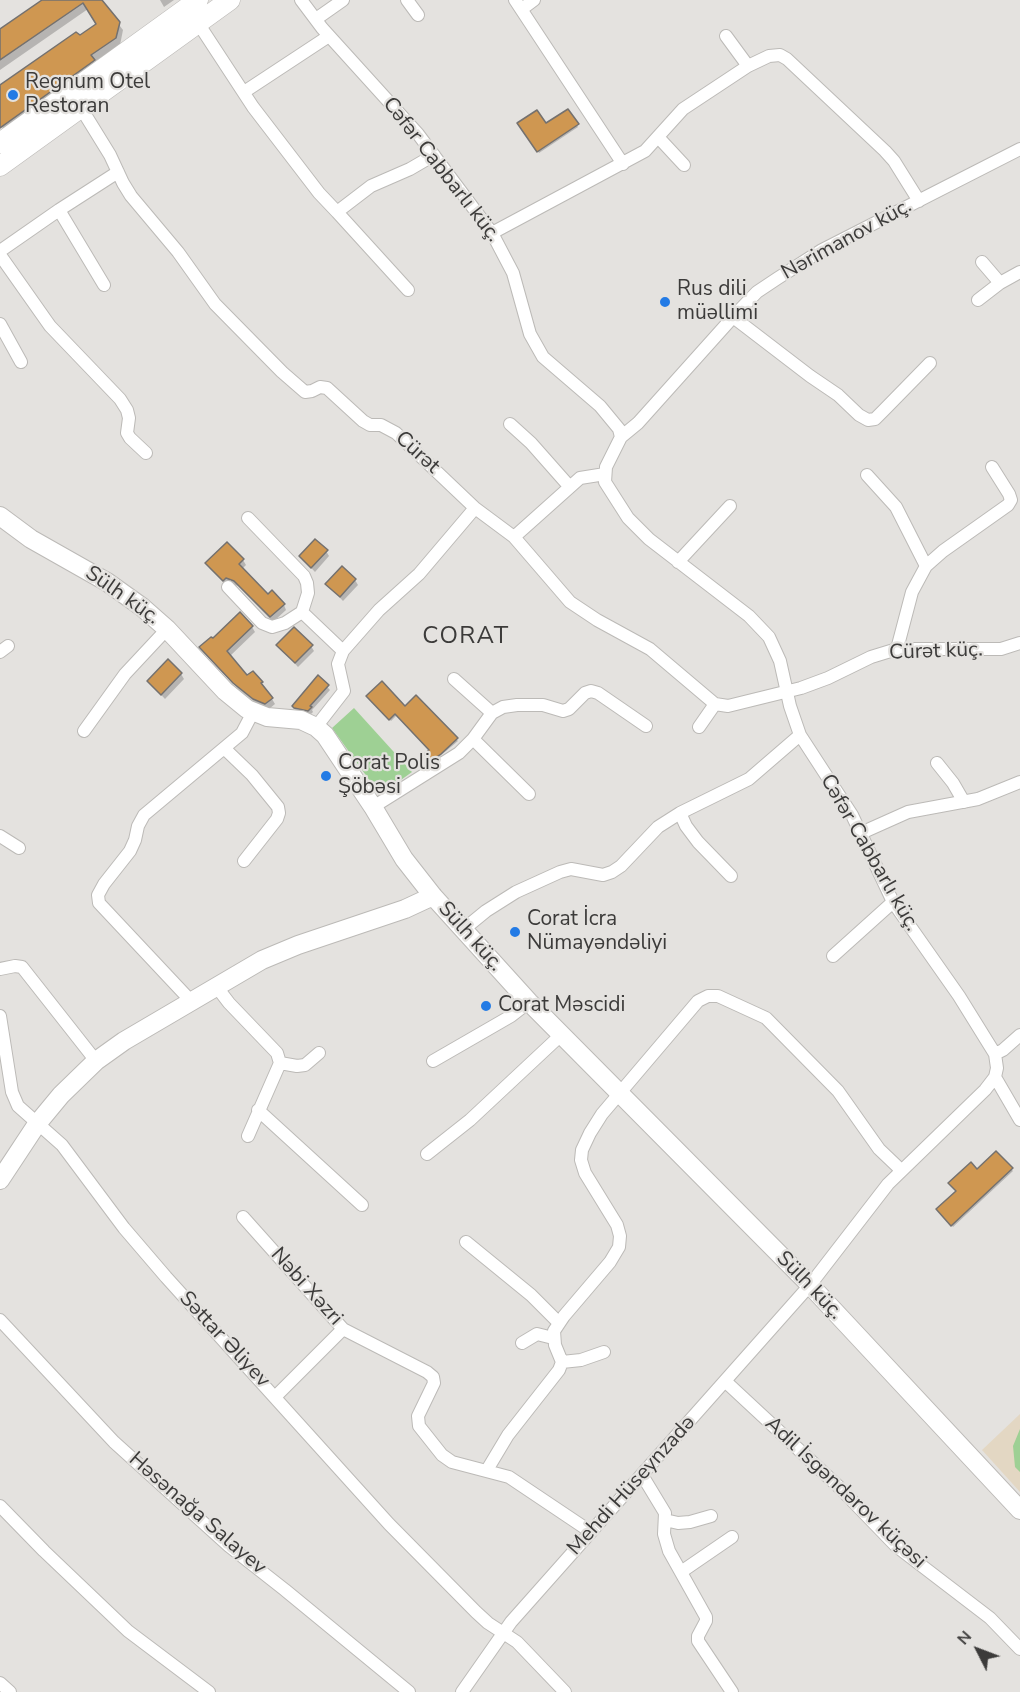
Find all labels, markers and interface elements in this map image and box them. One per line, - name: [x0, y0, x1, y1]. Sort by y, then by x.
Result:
- place label: Regnum Otel Restoran: [25, 70, 150, 120]
- marker: Regnum Otel Restoran: [6, 88, 20, 102]
- street label: Cəfər Cabbarlı küç.: [377, 93, 505, 247]
- street label: Nərimanov küç.: [778, 194, 916, 286]
- place label: Rus dili müəllimi: [677, 277, 758, 327]
- marker: Rus dili müəllimi: [658, 295, 672, 309]
- street label: Cürət: [389, 426, 445, 480]
- street label: Sülh küç.: [80, 561, 164, 631]
- district label: CORAT: [422, 623, 510, 651]
- street label: Cürət küç.: [889, 638, 983, 666]
- place label: Corat Polis Şöbəsi: [338, 751, 440, 801]
- marker: Corat Polis Şöbəsi: [319, 769, 333, 783]
- street label: Cəfər Cabbarlı küç.: [814, 770, 924, 936]
- street label: Sülh küç.: [432, 897, 508, 977]
- place label: Corat İcra Nümayəndəliyi: [527, 907, 667, 957]
- marker: Corat İcra Nümayəndəliyi: [508, 925, 522, 939]
- place label: Corat Məscidi: [498, 993, 625, 1019]
- marker: Corat Məscidi: [479, 999, 493, 1013]
- street label: Nəbi Xəzri: [265, 1243, 347, 1331]
- street label: Sülh küç.: [770, 1247, 848, 1325]
- street label: Səttar Əliyev: [173, 1287, 275, 1393]
- street label: Mehdi Hüseynzadə: [563, 1411, 701, 1561]
- street label: Adil İsgəndərov küçəsi: [759, 1412, 931, 1574]
- street label: Həsənağa Salayev: [123, 1447, 271, 1581]
- north arrow: [948, 1620, 1008, 1680]
- text: N: [952, 1626, 977, 1650]

